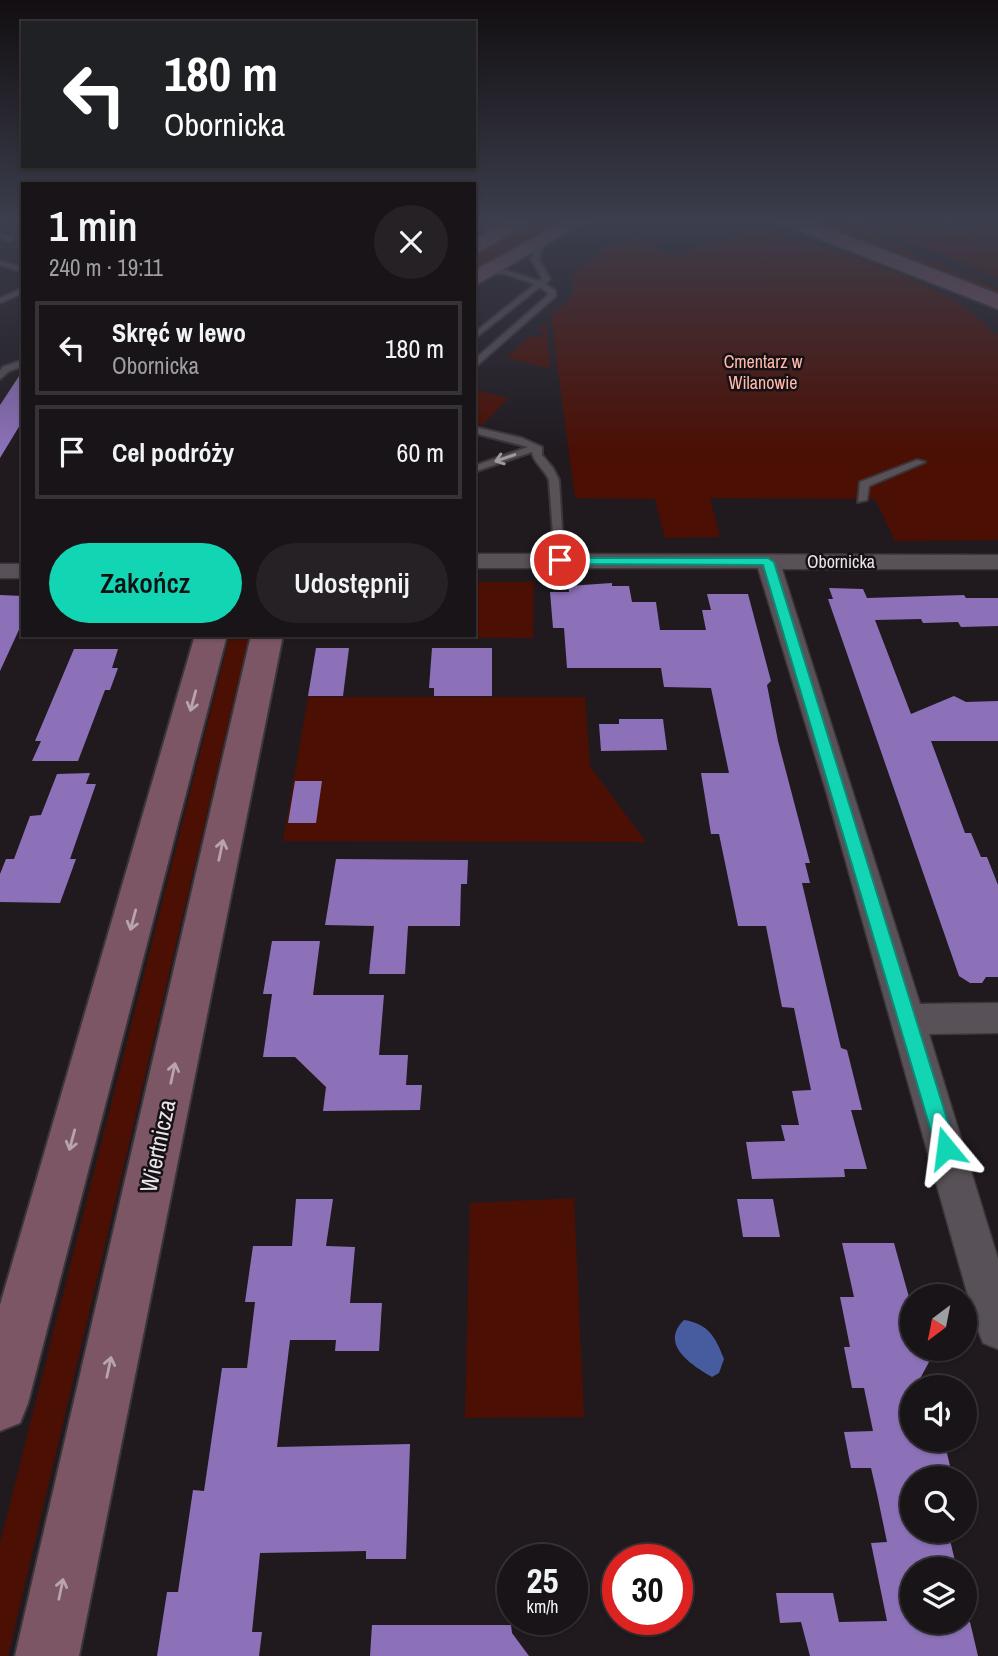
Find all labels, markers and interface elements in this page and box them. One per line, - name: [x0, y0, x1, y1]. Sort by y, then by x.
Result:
- text: 180 m: [164, 40, 278, 106]
- icon: left: [49, 49, 140, 140]
- text: Obornicka: [164, 103, 285, 146]
- text: 1 min: [49, 198, 138, 254]
- button: close: [374, 205, 448, 279]
- text: 240 m · 19:11: [49, 252, 163, 283]
- text: Skręć w lewo: [112, 315, 246, 350]
- icon: left: [53, 329, 91, 367]
- text: 180 m: [385, 331, 444, 366]
- park label: Cmentarz w Wilanowie: [724, 349, 803, 395]
- text: Obornicka: [112, 350, 199, 381]
- icon: arrive: [53, 433, 91, 471]
- text: Cel podróży: [112, 435, 234, 470]
- text: 60 m: [397, 435, 444, 470]
- one-way arrow: [495, 453, 517, 465]
- pin: [530, 530, 590, 590]
- icon: arrive: [541, 541, 579, 579]
- button: Zakończ: [49, 543, 242, 623]
- button: Udostępnij: [256, 543, 448, 623]
- street label: Obornicka: [807, 549, 875, 574]
- one-way arrow: [185, 690, 198, 712]
- one-way arrow: [214, 839, 228, 862]
- one-way arrow: [125, 909, 138, 931]
- one-way arrow: [166, 1062, 180, 1085]
- street label: Wiertnicza: [132, 1097, 182, 1195]
- position arrow: [909, 1111, 983, 1185]
- one-way arrow: [65, 1129, 78, 1151]
- north arrow: [900, 1284, 976, 1362]
- map controls: [900, 1284, 977, 1634]
- one-way arrow: [103, 1356, 117, 1379]
- button: sound: [900, 1375, 977, 1452]
- button: search: [900, 1466, 977, 1543]
- speed limit sign: 30: [602, 1544, 693, 1635]
- text: 25: [527, 1557, 558, 1604]
- button: layers: [900, 1557, 977, 1634]
- one-way arrow: [55, 1578, 68, 1601]
- text: km/h: [527, 1594, 559, 1619]

